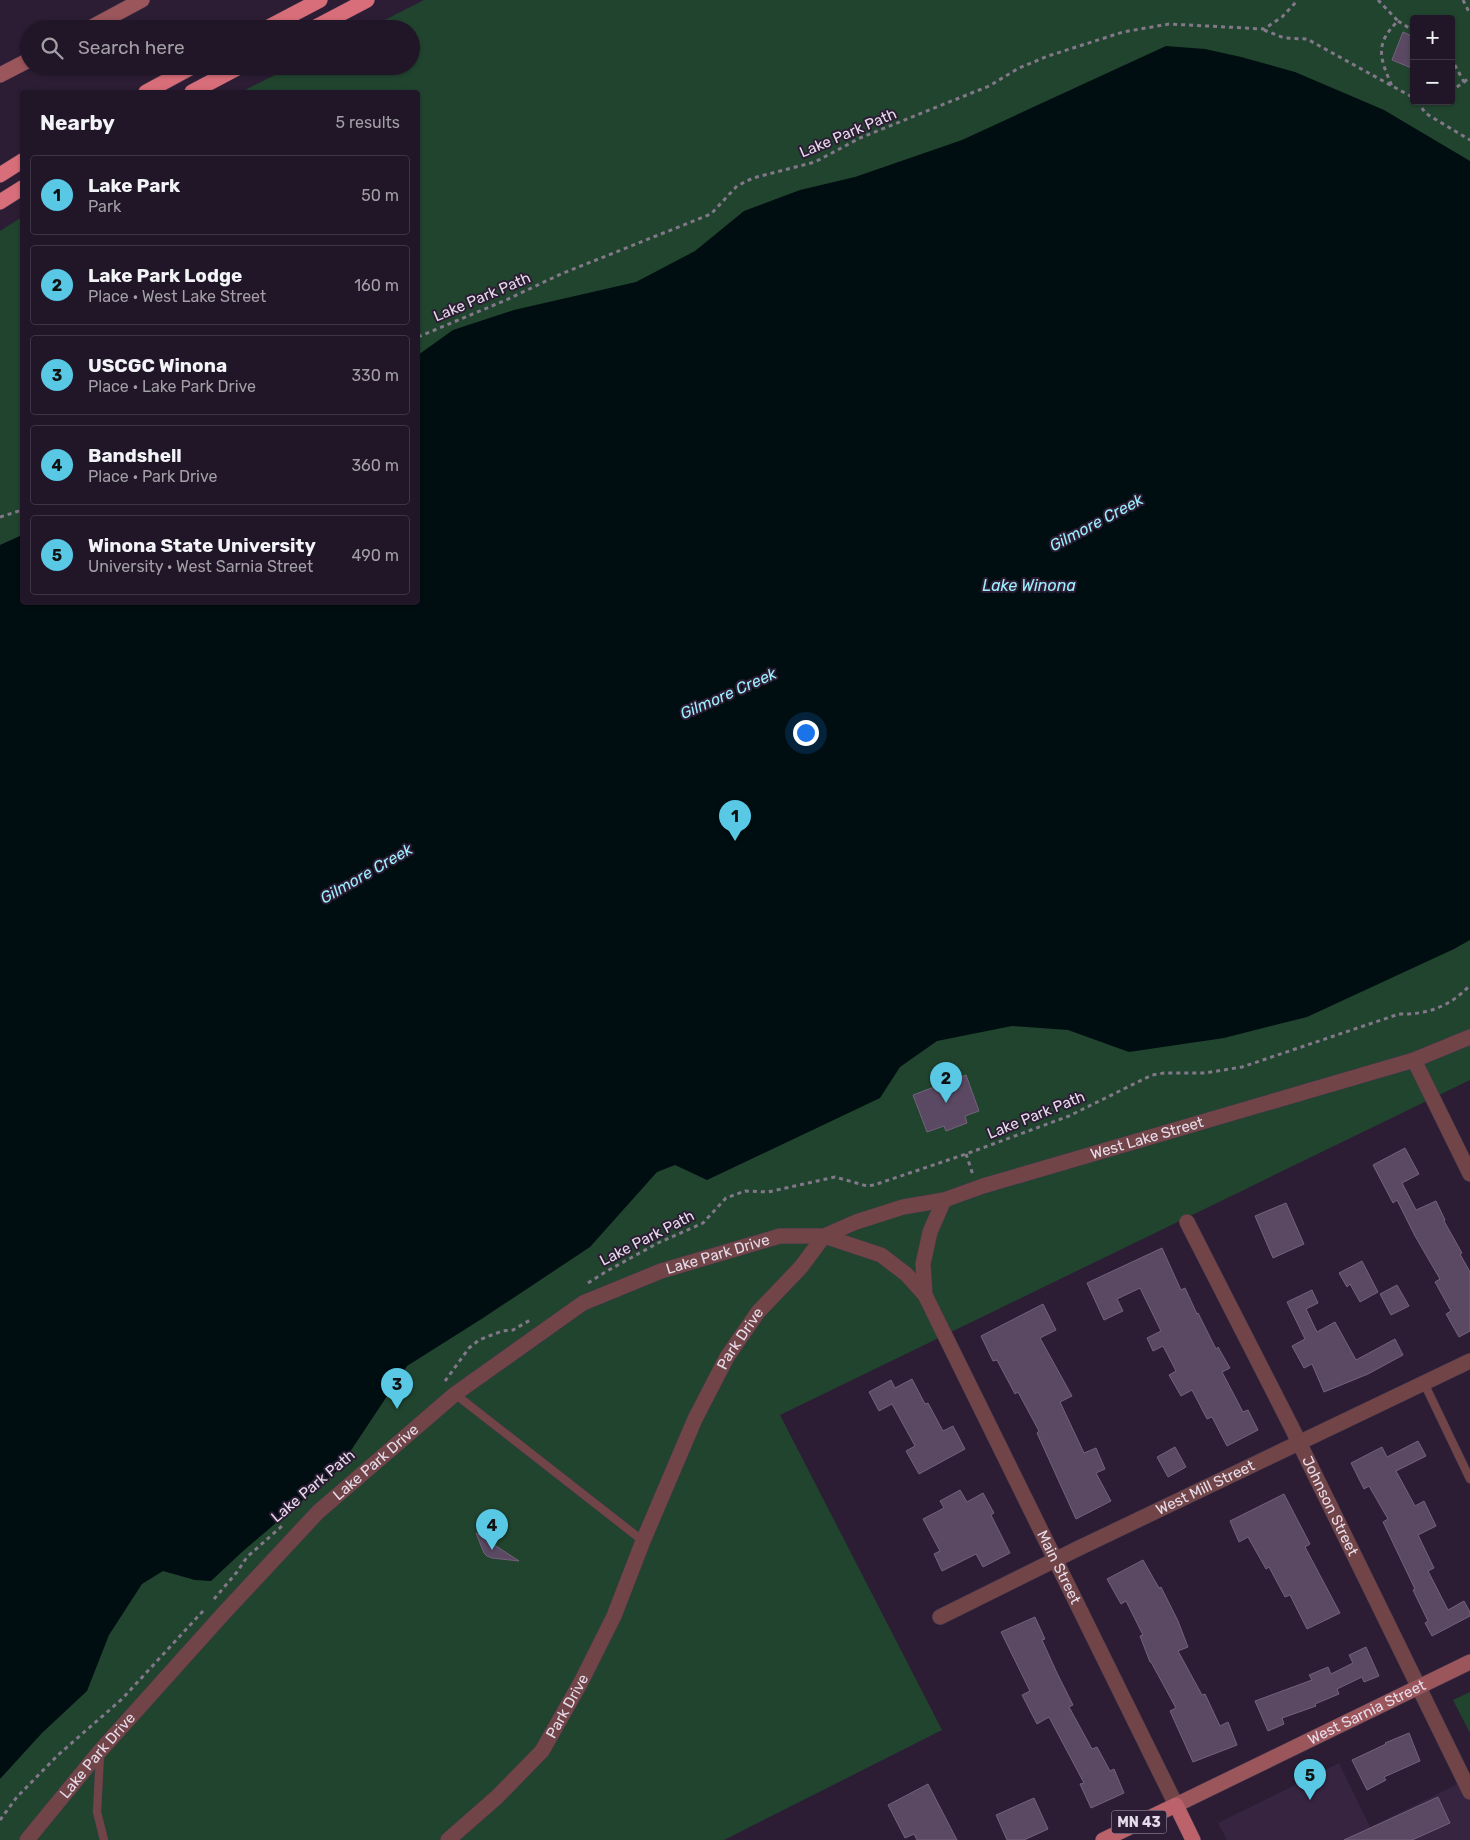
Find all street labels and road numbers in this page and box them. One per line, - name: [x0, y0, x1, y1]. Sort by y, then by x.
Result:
- street label: Lake Park Path: [797, 104, 899, 162]
- street label: Lake Park Path: [431, 268, 533, 326]
- street label: Lake Park Path: [985, 1087, 1087, 1143]
- street label: West Lake Street: [1088, 1113, 1206, 1163]
- street label: Lake Park Path: [597, 1206, 697, 1270]
- street label: Lake Park Drive: [664, 1231, 772, 1278]
- street label: Park Drive: [713, 1304, 767, 1373]
- street label: Lake Park Drive: [329, 1420, 422, 1504]
- street label: Lake Park Path: [268, 1446, 358, 1526]
- street label: Johnson Street: [1298, 1453, 1362, 1559]
- street label: West Mill Street: [1153, 1456, 1258, 1519]
- street label: Main Street: [1033, 1527, 1085, 1607]
- street label: Park Drive: [542, 1671, 592, 1741]
- street label: West Sarnia Street: [1305, 1676, 1429, 1749]
- street label: Lake Park Drive: [56, 1709, 139, 1802]
- road number: MN 43: [1112, 1810, 1166, 1834]

